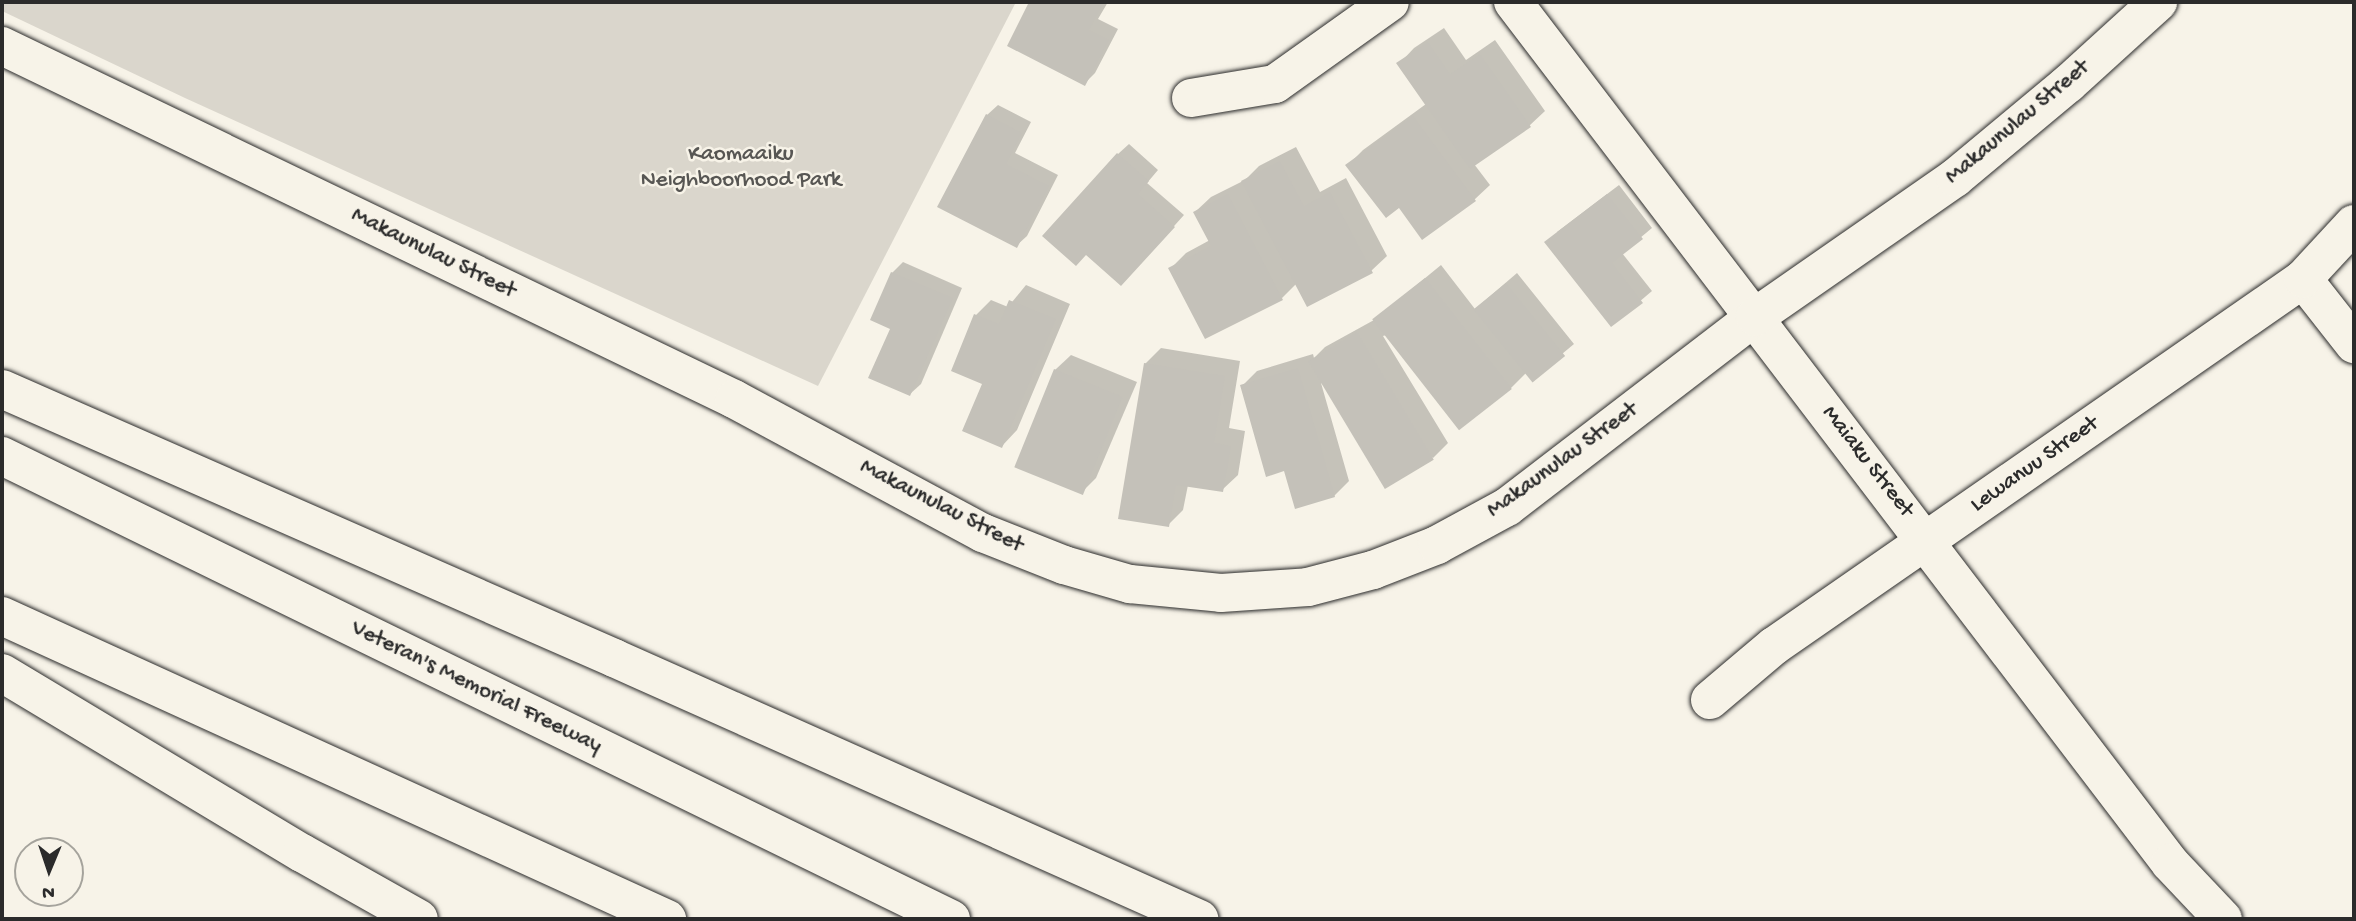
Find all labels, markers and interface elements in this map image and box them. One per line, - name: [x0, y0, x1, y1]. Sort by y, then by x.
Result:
- street label: Makaunulau Street: [1940, 55, 2096, 191]
- park label: Kaomaaiku Neighboorhood Park: [641, 141, 841, 195]
- street label: Makaunulau Street: [346, 202, 520, 306]
- street label: Makaunulau Street: [1482, 397, 1644, 525]
- street label: Maiaku Street: [1815, 401, 1919, 523]
- street label: Lewanuu Street: [1966, 411, 2104, 519]
- street label: Makaunulau Street: [855, 454, 1027, 560]
- street label: Veteran's Memorial Freeway: [346, 615, 606, 761]
- north arrow: [14, 837, 84, 907]
- text: N: [42, 880, 55, 903]

